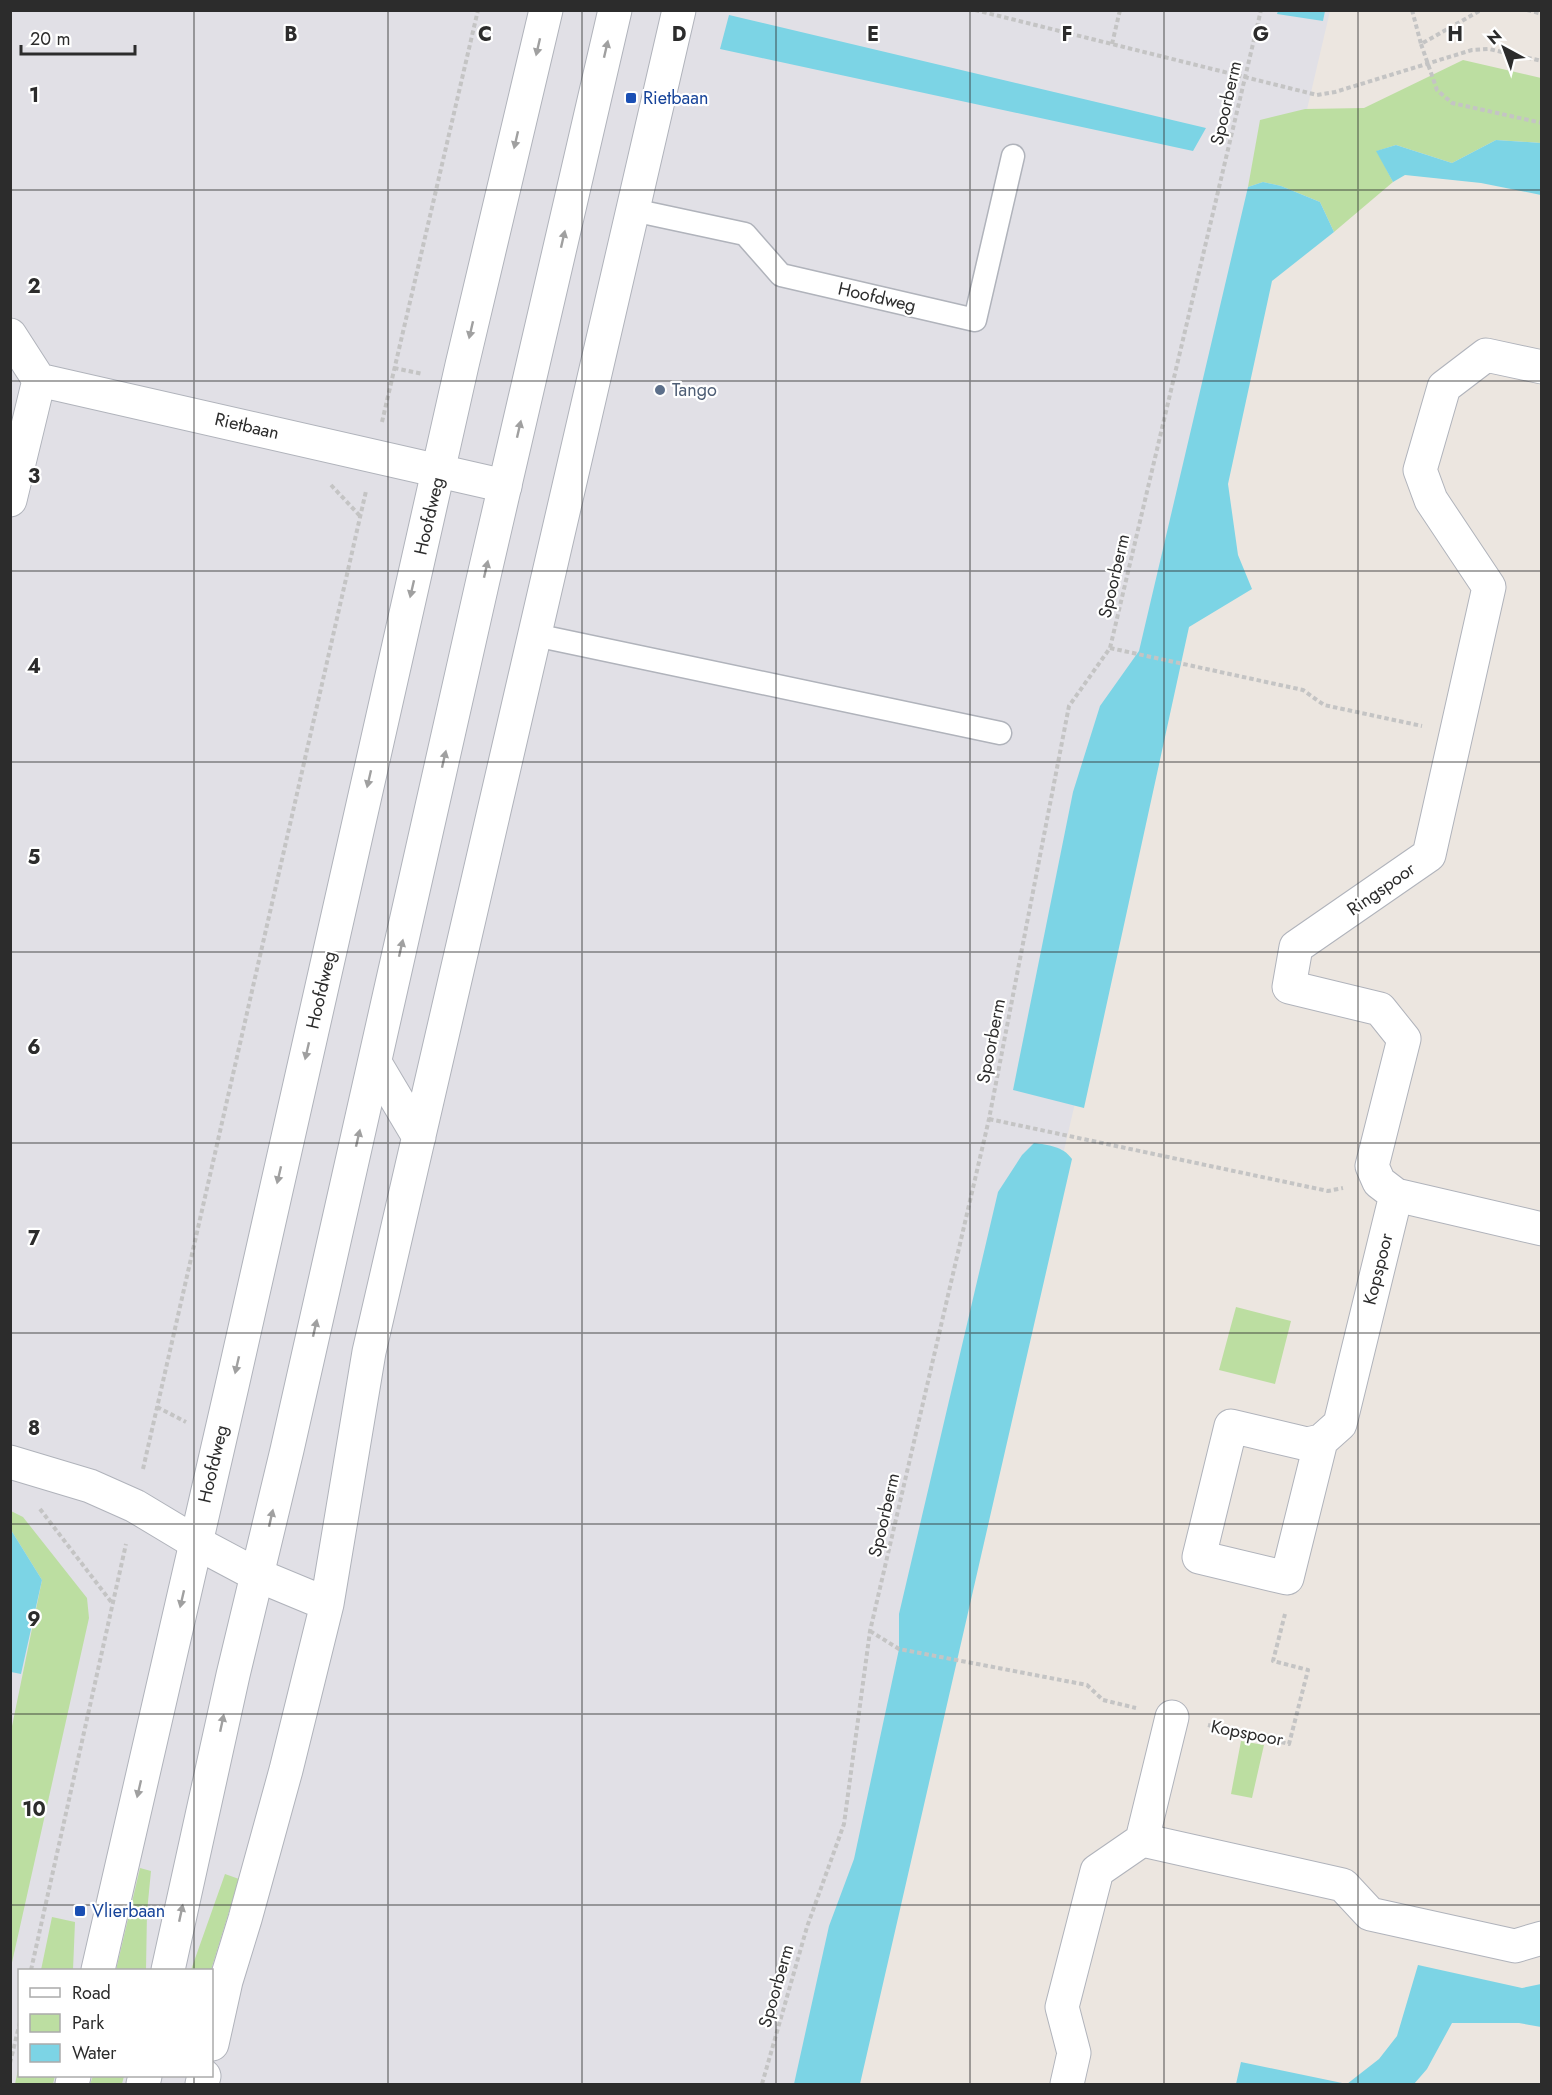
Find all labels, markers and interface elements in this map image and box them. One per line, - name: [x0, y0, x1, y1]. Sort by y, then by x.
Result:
- scale bar: [21, 18, 135, 56]
- north arrow: [1474, 18, 1534, 78]
- text: B: [284, 20, 298, 49]
- text: C: [478, 20, 492, 49]
- text: D: [672, 20, 686, 49]
- text: E: [867, 20, 879, 49]
- text: F: [1061, 20, 1073, 49]
- text: G: [1253, 20, 1269, 49]
- text: H: [1447, 20, 1463, 49]
- text: N: [1482, 24, 1507, 50]
- text: 20 m: [30, 26, 70, 52]
- one-way arrow: [533, 38, 542, 57]
- one-way arrow: [602, 40, 611, 59]
- street label: Spoorberm: [1204, 58, 1248, 148]
- text: 1: [29, 81, 39, 110]
- place label: Rietbaan: [643, 85, 708, 111]
- marker: Rietbaan: [624, 91, 638, 105]
- one-way arrow: [511, 131, 520, 150]
- one-way arrow: [558, 230, 568, 249]
- text: 2: [27, 272, 41, 301]
- street label: Hoofdweg: [835, 275, 919, 319]
- one-way arrow: [465, 321, 475, 339]
- place label: Tango: [672, 377, 717, 403]
- marker: Tango: [653, 383, 667, 397]
- street label: Rietbaan: [212, 406, 282, 446]
- one-way arrow: [514, 420, 524, 439]
- text: 3: [28, 462, 40, 491]
- street label: Hoofdweg: [407, 474, 451, 558]
- street label: Spoorberm: [1092, 531, 1136, 621]
- one-way arrow: [482, 559, 491, 578]
- one-way arrow: [407, 580, 417, 598]
- text: 4: [27, 652, 41, 681]
- one-way arrow: [439, 750, 449, 768]
- one-way arrow: [364, 770, 373, 789]
- text: 5: [28, 843, 41, 872]
- street label: Ringspoor: [1342, 856, 1421, 922]
- one-way arrow: [397, 938, 406, 957]
- street label: Hoofdweg: [299, 948, 343, 1032]
- street label: Spoorberm: [970, 996, 1012, 1086]
- text: 6: [27, 1033, 41, 1062]
- one-way arrow: [302, 1042, 312, 1060]
- one-way arrow: [354, 1128, 363, 1147]
- one-way arrow: [274, 1166, 284, 1184]
- text: 7: [28, 1224, 41, 1253]
- street label: Kopspoor: [1357, 1230, 1400, 1308]
- one-way arrow: [311, 1318, 320, 1337]
- one-way arrow: [231, 1356, 241, 1374]
- text: 8: [28, 1414, 40, 1443]
- street label: Hoofdweg: [191, 1422, 235, 1506]
- street label: Spoorberm: [862, 1470, 906, 1560]
- one-way arrow: [266, 1509, 276, 1527]
- one-way arrow: [177, 1590, 186, 1609]
- text: 9: [27, 1605, 41, 1634]
- street label: Kopspoor: [1209, 1713, 1286, 1753]
- one-way arrow: [218, 1714, 228, 1732]
- one-way arrow: [134, 1780, 143, 1799]
- text: 10: [22, 1795, 46, 1824]
- place label: Vlierbaan: [92, 1898, 165, 1924]
- marker: Vlierbaan: [73, 1904, 87, 1918]
- one-way arrow: [176, 1904, 186, 1923]
- street label: Spoorberm: [752, 1941, 800, 2031]
- legend: [18, 1969, 213, 2077]
- text: Road: [72, 1980, 111, 2006]
- text: Park: [72, 2010, 104, 2036]
- text: Water: [72, 2040, 117, 2066]

